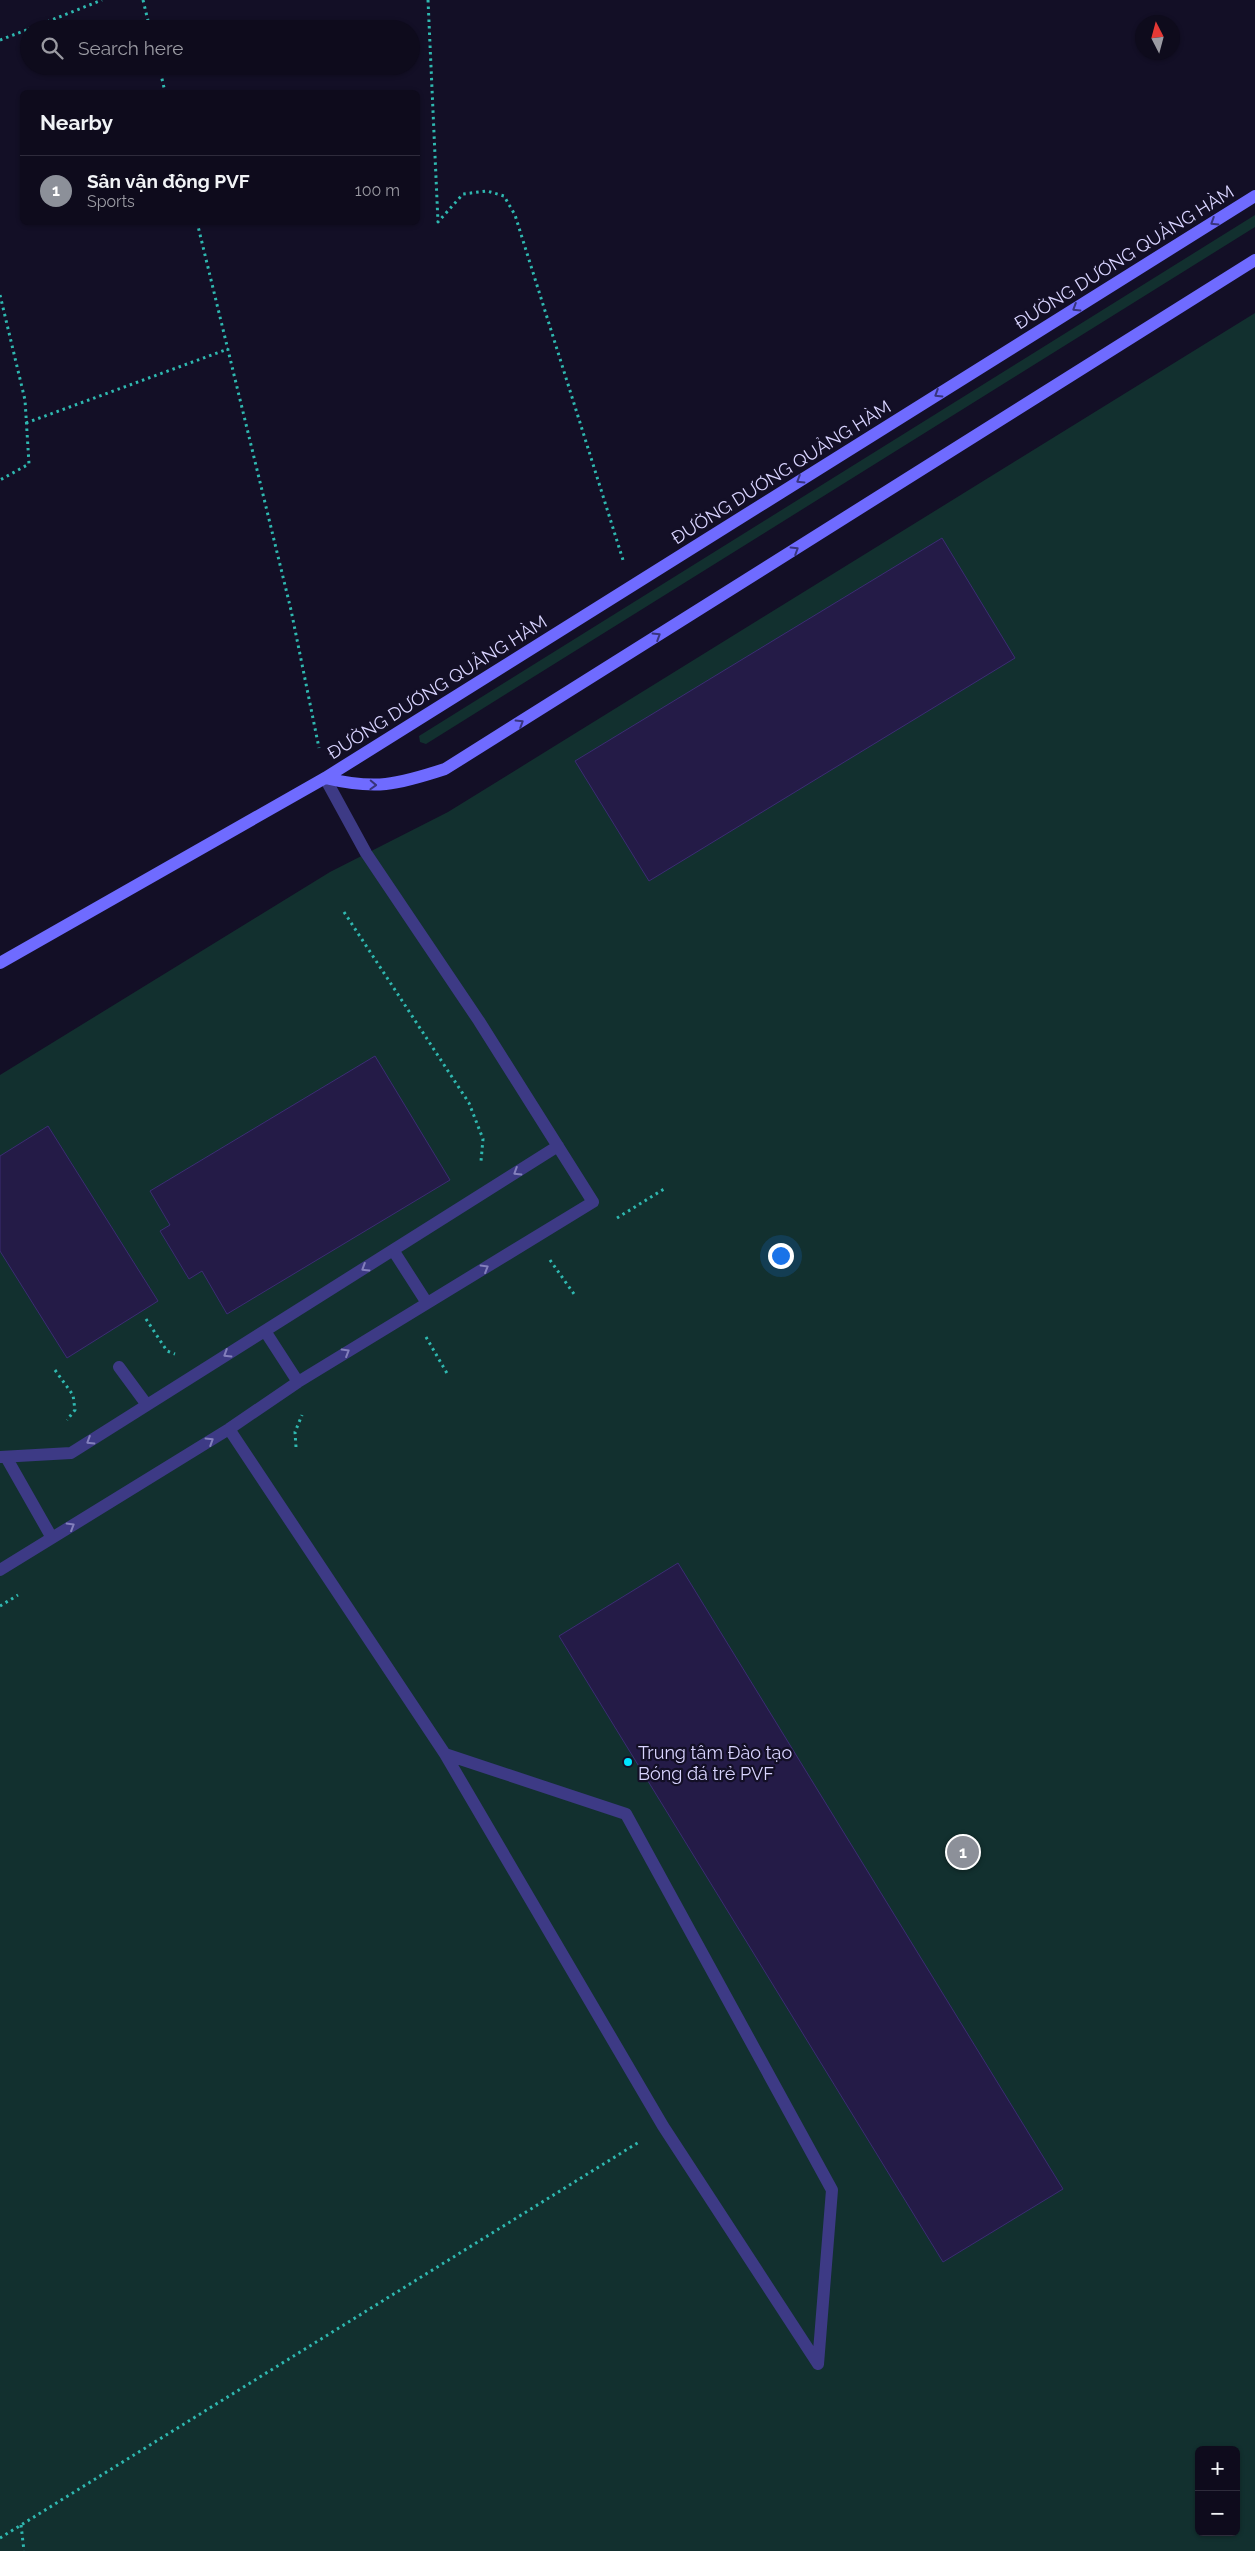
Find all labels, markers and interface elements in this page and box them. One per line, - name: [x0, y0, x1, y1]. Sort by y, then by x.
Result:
- north arrow: [1135, 15, 1180, 60]
- search box: [20, 20, 420, 75]
- icon: search: [38, 34, 66, 62]
- text: Search here: [78, 37, 184, 59]
- text: Nearby: [40, 110, 113, 135]
- text: Sân vận động PVF: [87, 170, 250, 192]
- street label: ĐƯỜNG DƯƠNG QUẢNG HÀM: [1010, 180, 1238, 333]
- text: 1: [52, 181, 60, 200]
- text: 100 m: [355, 181, 400, 200]
- text: Sports: [87, 192, 135, 211]
- one-way arrow: [1210, 215, 1219, 225]
- one-way arrow: [1072, 301, 1081, 311]
- one-way arrow: [935, 388, 944, 397]
- street label: ĐƯỜNG DƯƠNG QUẢNG HÀM: [667, 395, 895, 548]
- one-way arrow: [797, 474, 806, 484]
- one-way arrow: [790, 546, 799, 556]
- street label: ĐƯỜNG DƯƠNG QUẢNG HÀM: [323, 610, 551, 763]
- one-way arrow: [652, 633, 661, 643]
- one-way arrow: [514, 719, 523, 729]
- one-way arrow: [369, 780, 377, 791]
- one-way arrow: [514, 1166, 523, 1175]
- your location: [768, 1243, 794, 1269]
- one-way arrow: [361, 1261, 370, 1271]
- one-way arrow: [479, 1264, 488, 1274]
- one-way arrow: [224, 1348, 233, 1358]
- one-way arrow: [341, 1349, 350, 1359]
- one-way arrow: [86, 1435, 95, 1444]
- one-way arrow: [204, 1437, 213, 1447]
- one-way arrow: [66, 1523, 75, 1532]
- place label: Trung tâm Đào tạo Bóng đá trẻ PVF: [638, 1742, 792, 1784]
- marker: Trung tâm Đào tạo Bóng đá trẻ PVF: [622, 1756, 634, 1768]
- pin: 1: [947, 1833, 979, 1871]
- map controls: [1195, 2446, 1240, 2536]
- button: +: [1195, 2446, 1240, 2491]
- button: −: [1195, 2491, 1240, 2536]

